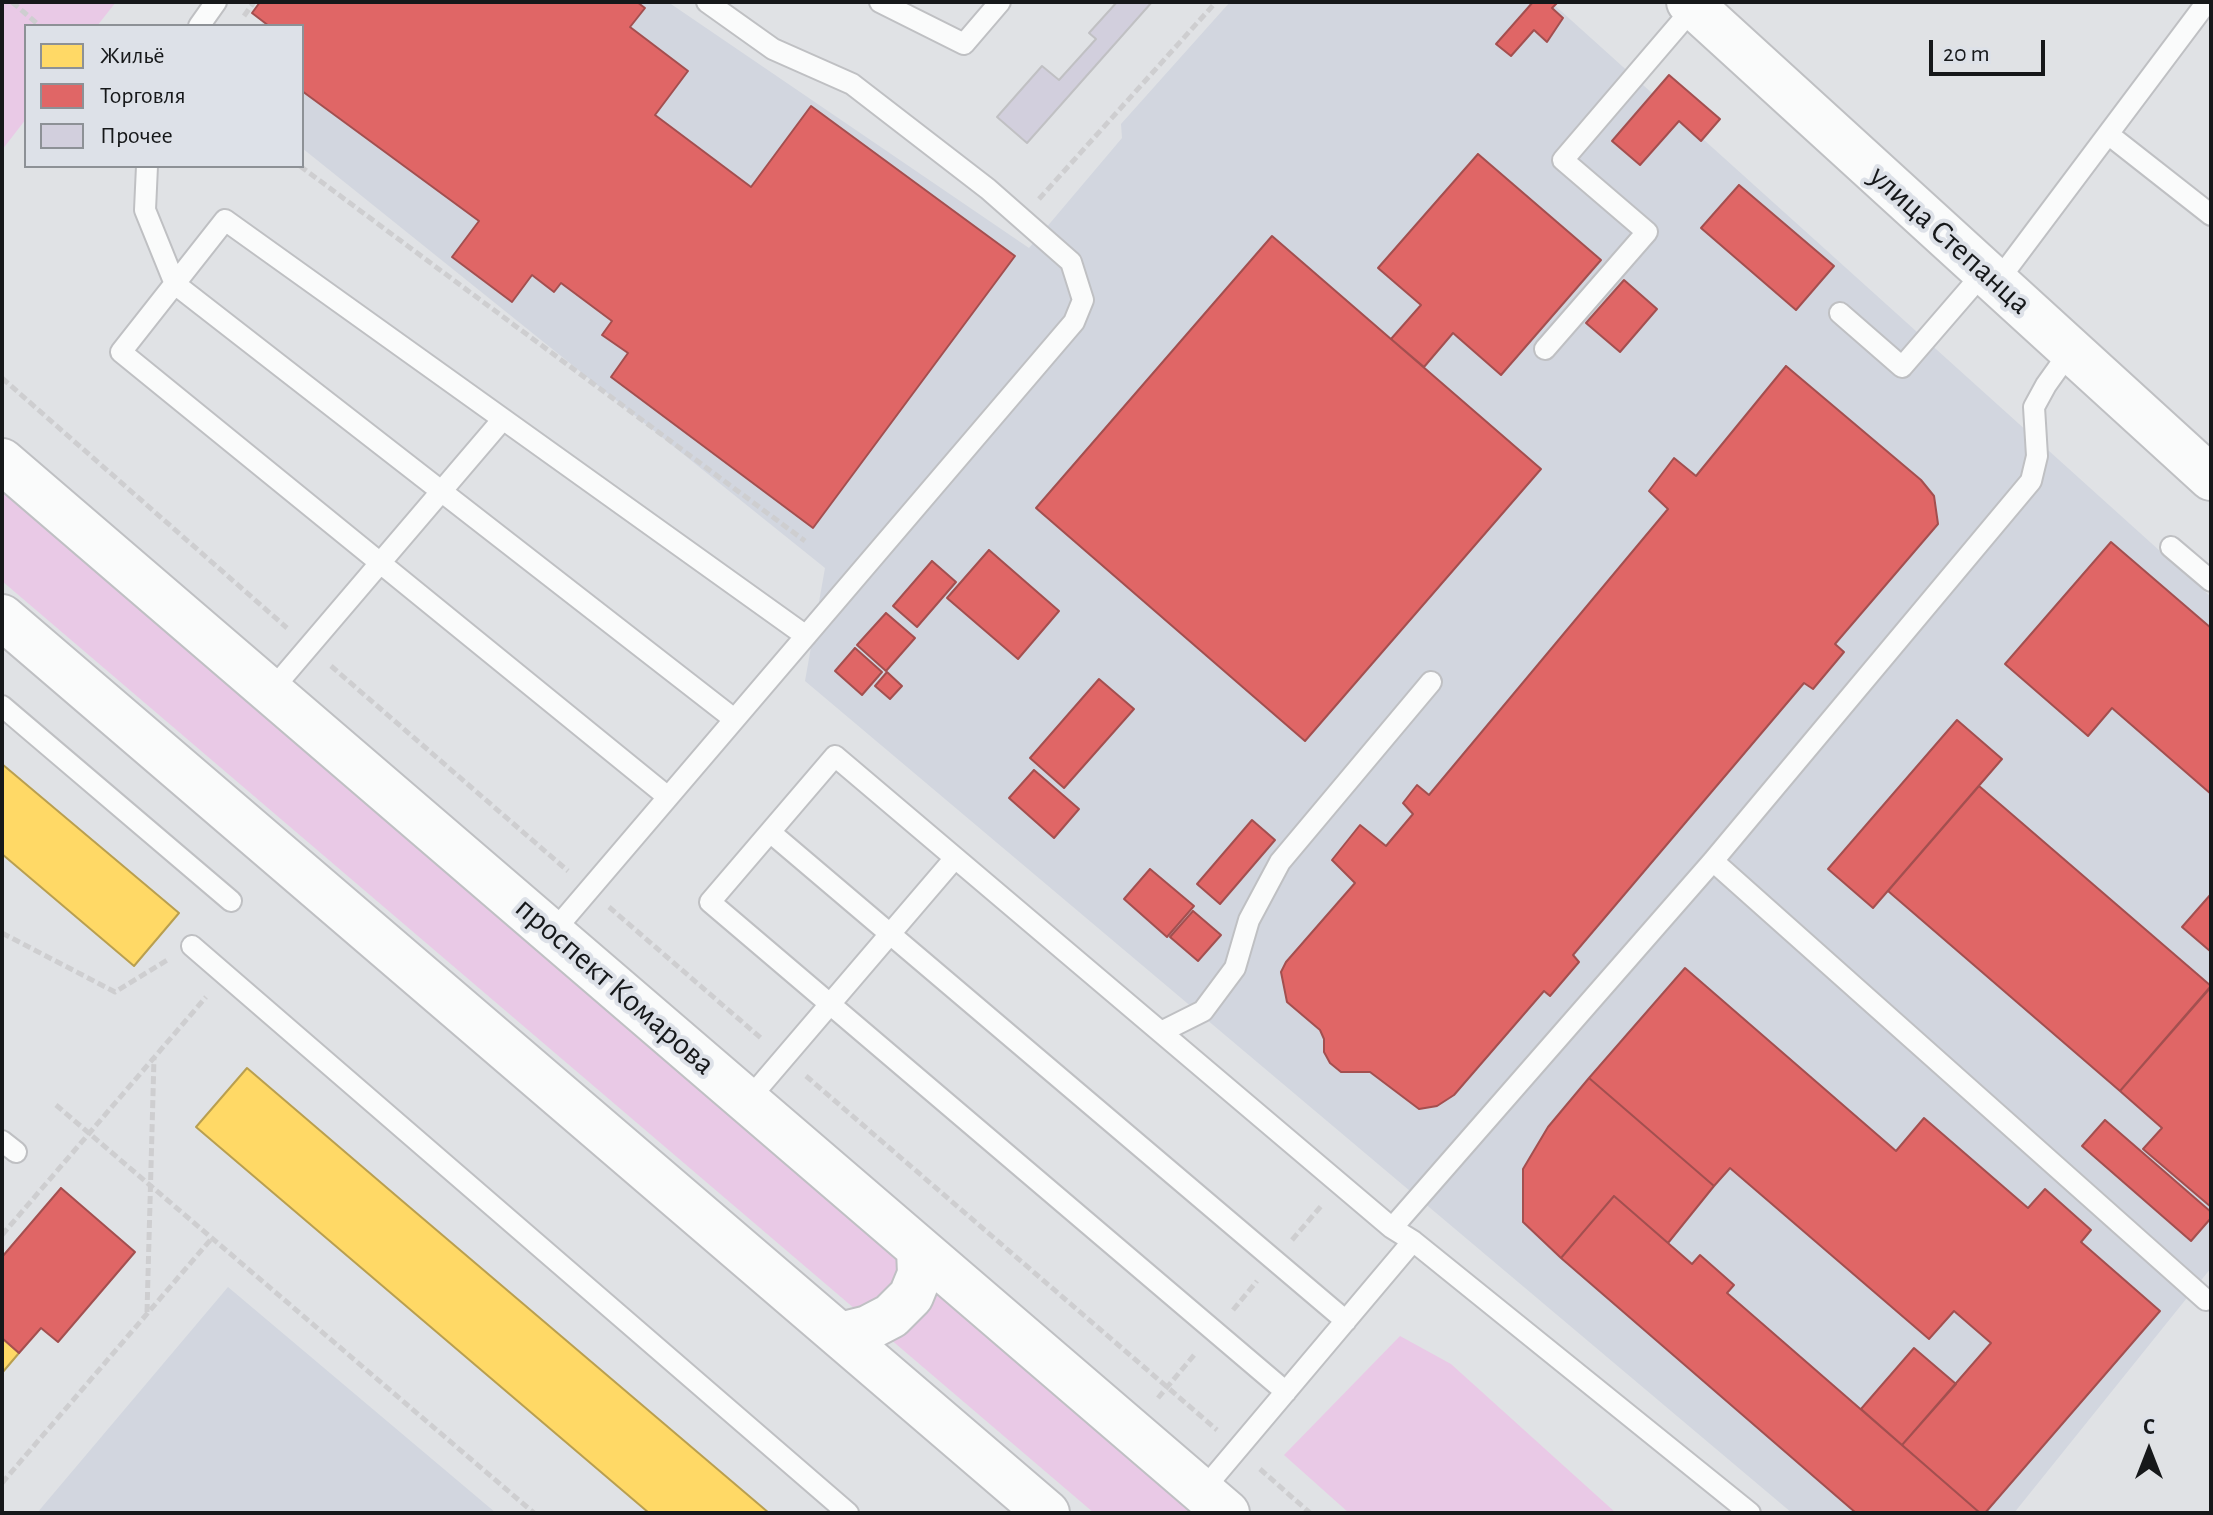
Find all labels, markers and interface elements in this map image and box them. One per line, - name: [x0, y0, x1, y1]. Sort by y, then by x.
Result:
- legend: [24, 24, 304, 168]
- scale bar: [1933, 24, 2049, 74]
- text: 20 m: [1943, 42, 1990, 66]
- text: Жильё: [100, 44, 165, 68]
- text: Торговля: [100, 84, 186, 108]
- text: Прочее: [100, 124, 173, 148]
- street label: улица Степанца: [1861, 157, 2039, 323]
- street label: проспект Комарова: [507, 889, 723, 1083]
- north arrow: [2109, 1411, 2189, 1491]
- text: С: [2143, 1416, 2155, 1438]

